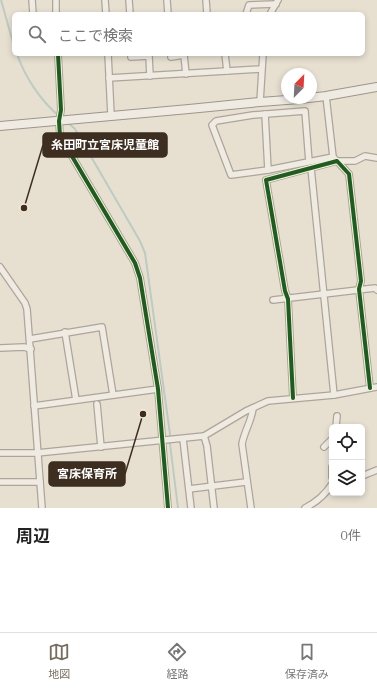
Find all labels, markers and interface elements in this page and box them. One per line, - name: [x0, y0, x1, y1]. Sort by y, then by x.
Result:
- search box: [12, 12, 365, 56]
- icon: search: [26, 23, 48, 45]
- text: ここで検索: [58, 26, 133, 45]
- north arrow: [281, 68, 317, 104]
- callout: 糸田町立宮床児童館: [43, 133, 167, 157]
- text: 糸田町立宮床児童館: [51, 137, 159, 152]
- map controls: [329, 424, 365, 496]
- button: locate: [329, 424, 365, 460]
- button: layers: [329, 460, 365, 496]
- callout: 宮床保育所: [49, 462, 125, 486]
- text: 宮床保育所: [57, 466, 117, 481]
- text: 周辺: [16, 525, 50, 547]
- text: 0件: [340, 527, 361, 544]
- tab: 地図: [48, 641, 70, 681]
- tab: 経路: [166, 641, 188, 681]
- tab: 保存済み: [285, 641, 329, 681]

